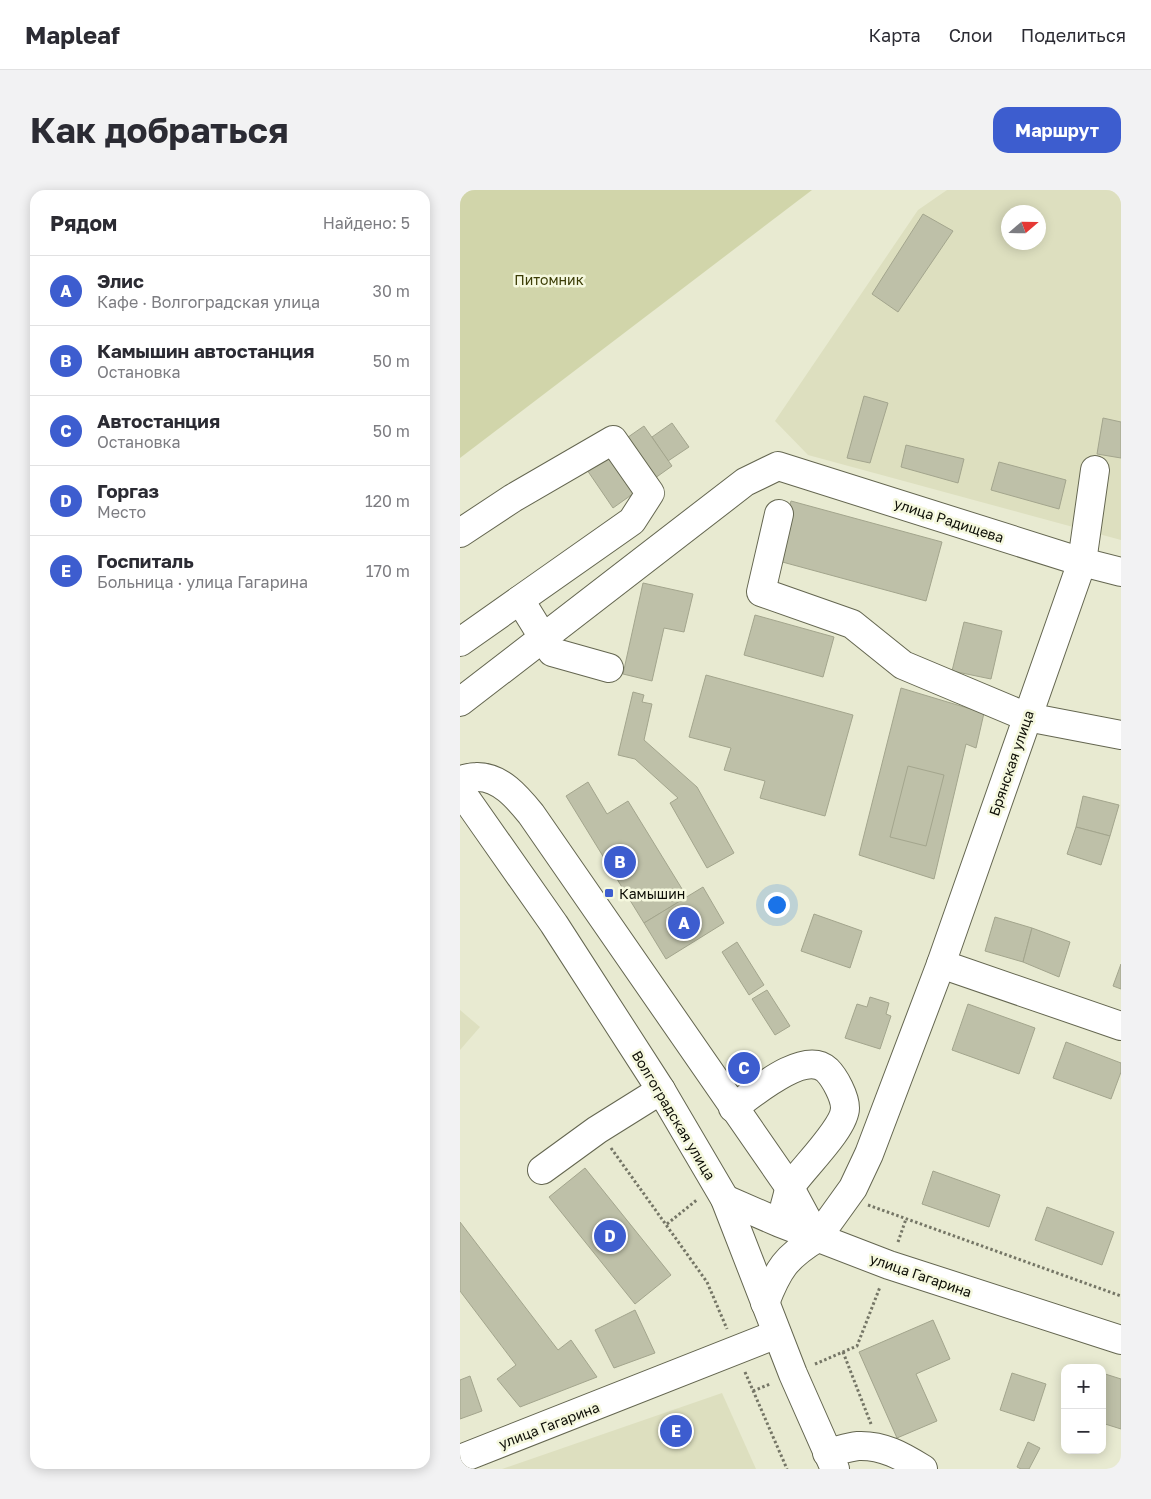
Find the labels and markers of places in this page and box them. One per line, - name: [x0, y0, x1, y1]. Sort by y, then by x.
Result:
- pin: B: [604, 843, 636, 881]
- place label: Камышин: [619, 885, 685, 902]
- marker: Камышин: [603, 887, 615, 899]
- pin: A: [668, 904, 700, 942]
- pin: C: [728, 1049, 760, 1087]
- pin: D: [594, 1217, 626, 1255]
- pin: E: [660, 1412, 692, 1450]

